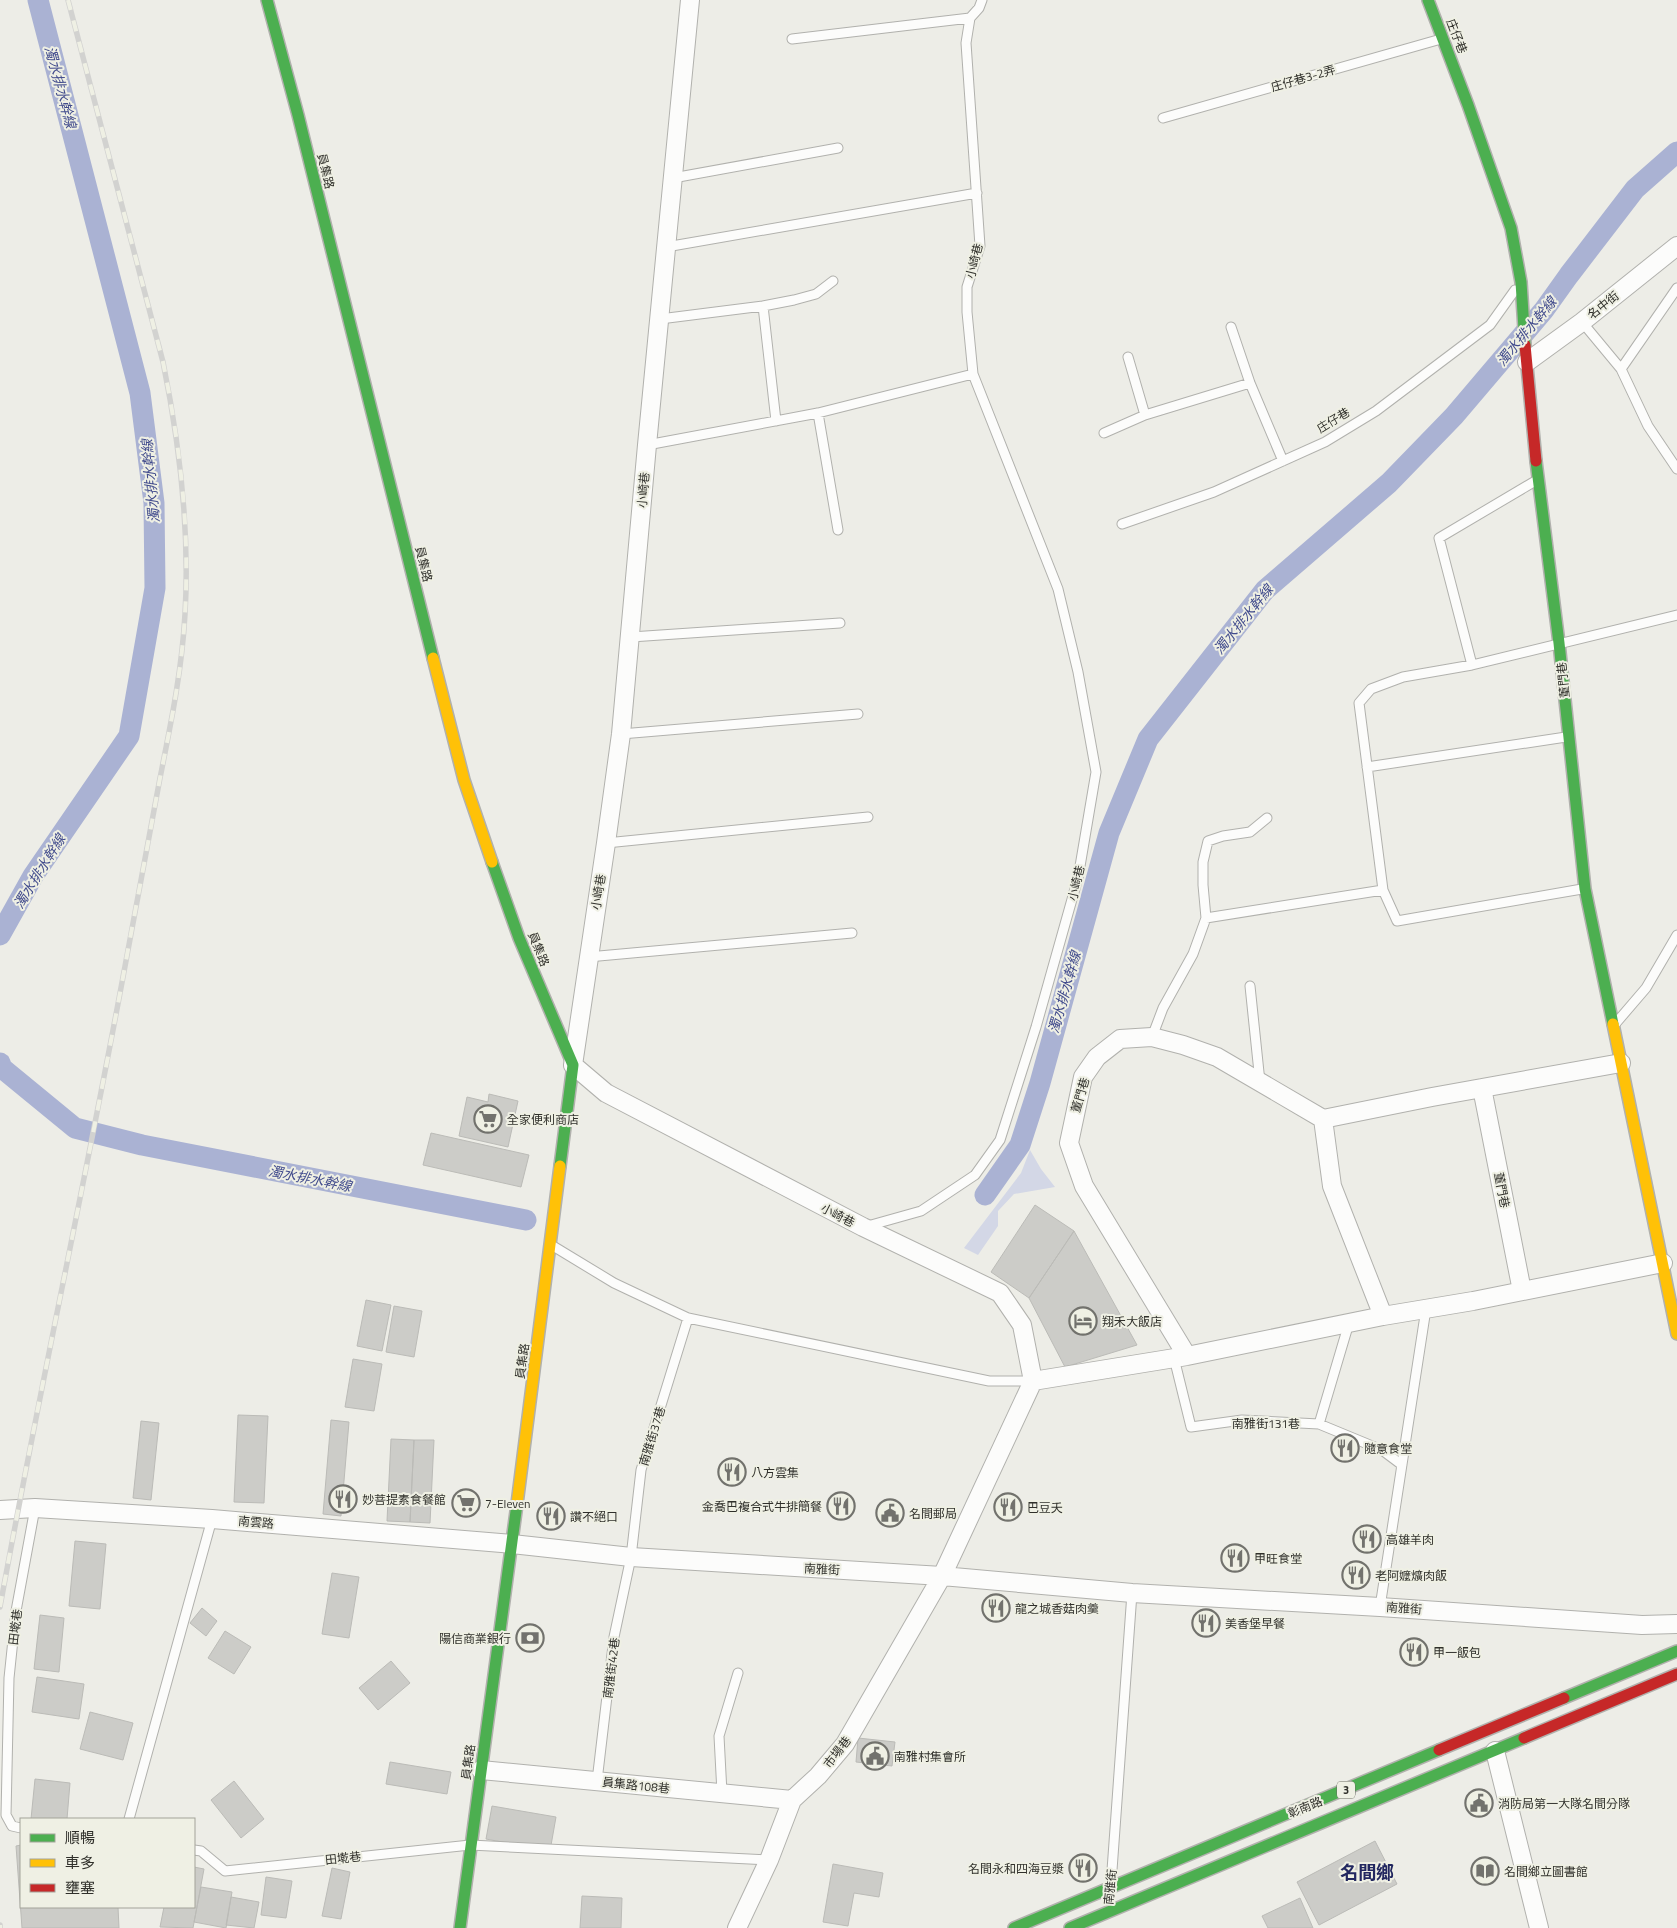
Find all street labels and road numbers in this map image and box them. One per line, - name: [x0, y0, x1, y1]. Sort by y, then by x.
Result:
- street label: 庄仔巷: [1442, 16, 1472, 56]
- street label: 庄仔巷3-2弄: [1268, 60, 1338, 96]
- street label: 員集路: [312, 151, 340, 191]
- street label: 小崎巷: [960, 241, 988, 281]
- street label: 名中街: [1583, 286, 1623, 324]
- street label: 庄仔巷: [1313, 403, 1353, 437]
- street label: 小崎巷: [632, 471, 654, 509]
- street label: 員集路: [410, 544, 438, 584]
- street label: 董門巷: [1552, 661, 1574, 699]
- street label: 小崎巷: [1063, 863, 1089, 903]
- street label: 小崎巷: [586, 873, 610, 911]
- street label: 員集路: [523, 929, 555, 969]
- street label: 董門巷: [1066, 1075, 1094, 1115]
- street label: 董門巷: [1489, 1171, 1515, 1209]
- street label: 小崎巷: [818, 1198, 858, 1232]
- street label: 員集路: [510, 1342, 534, 1380]
- street label: 南雅街37巷: [634, 1404, 670, 1468]
- street label: 南雅街131巷: [1232, 1414, 1300, 1433]
- street label: 南雲路: [237, 1511, 275, 1533]
- street label: 南雅街: [804, 1559, 840, 1579]
- street label: 南雅街: [1385, 1597, 1423, 1619]
- street label: 田墘巷: [3, 1608, 27, 1646]
- street label: 南雅街42巷: [598, 1636, 624, 1700]
- street label: 市場巷: [818, 1732, 856, 1772]
- street label: 員集路: [456, 1743, 480, 1781]
- street label: 員集路108巷: [601, 1772, 671, 1798]
- road number: 3: [1337, 1782, 1355, 1798]
- street label: 彰南路: [1285, 1791, 1325, 1823]
- street label: 田墘巷: [324, 1847, 362, 1869]
- street label: 南雅街: [1099, 1868, 1121, 1906]

